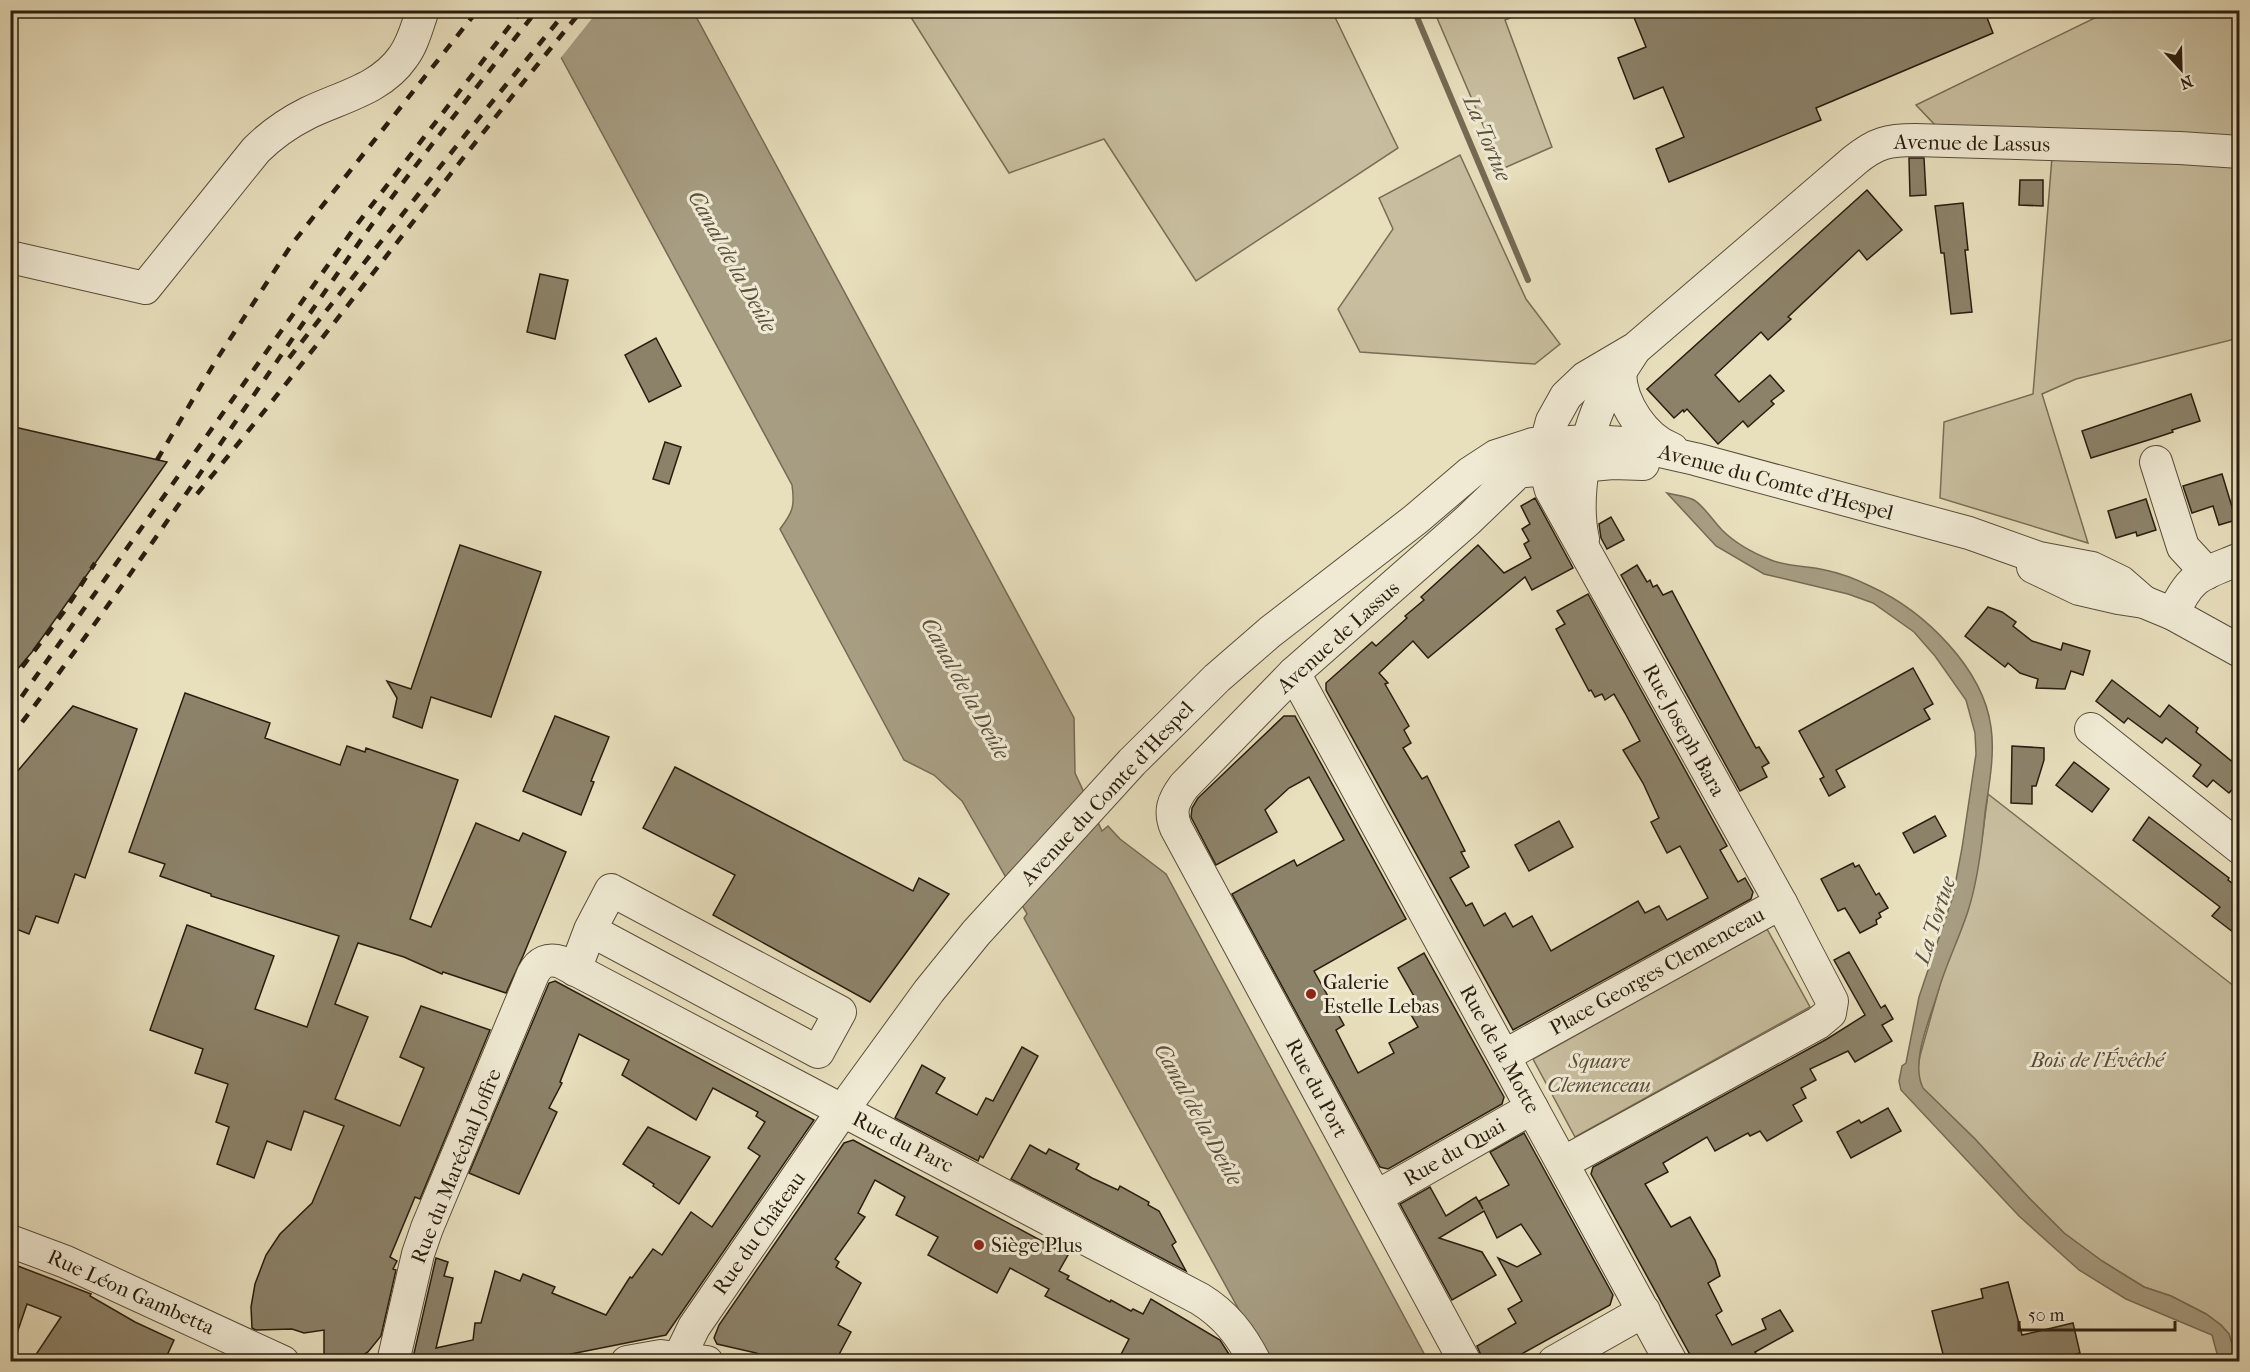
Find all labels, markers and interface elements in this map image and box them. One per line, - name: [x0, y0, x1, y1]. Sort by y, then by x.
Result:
- north arrow: [2151, 39, 2211, 99]
- text: N: [2176, 71, 2196, 94]
- water label: La Tortue: [1457, 90, 1517, 186]
- street label: Avenue de Lassus: [1893, 130, 2051, 156]
- water label: Canal de la Deûle: [682, 186, 782, 338]
- street label: Avenue du Comte d'Hespel: [1655, 439, 1896, 525]
- street label: Avenue de Lassus: [1271, 576, 1404, 699]
- water label: Canal de la Deûle: [915, 613, 1015, 765]
- street label: Rue Joseph Bara: [1638, 660, 1730, 801]
- street label: Avenue du Comte d'Hespel: [1015, 696, 1199, 891]
- water label: La Tortue: [1908, 872, 1962, 969]
- street label: Place Georges Clemenceau: [1545, 902, 1769, 1040]
- place label: Galerie Estelle Lebas: [1323, 970, 1440, 1018]
- street label: Rue de la Motte: [1455, 981, 1545, 1117]
- marker: Galerie Estelle Lebas: [1304, 987, 1318, 1001]
- street label: Rue du Port: [1281, 1034, 1353, 1142]
- water label: Canal de la Deûle: [1148, 1039, 1248, 1191]
- park label: Bois de l'Évêché: [2029, 1047, 2166, 1072]
- park label: Square Clemenceau: [1547, 1049, 1651, 1097]
- street label: Rue du Maréchal Joffre: [406, 1065, 506, 1267]
- street label: Rue du Parc: [849, 1106, 957, 1178]
- street label: Rue du Quai: [1399, 1113, 1509, 1191]
- street label: Rue du Château: [708, 1167, 810, 1299]
- place label: Siège Plus: [991, 1233, 1083, 1257]
- marker: Siège Plus: [972, 1238, 986, 1252]
- street label: Rue Léon Gambetta: [44, 1244, 218, 1340]
- scale bar: [2019, 1294, 2175, 1332]
- text: 50 m: [2028, 1305, 2065, 1326]

